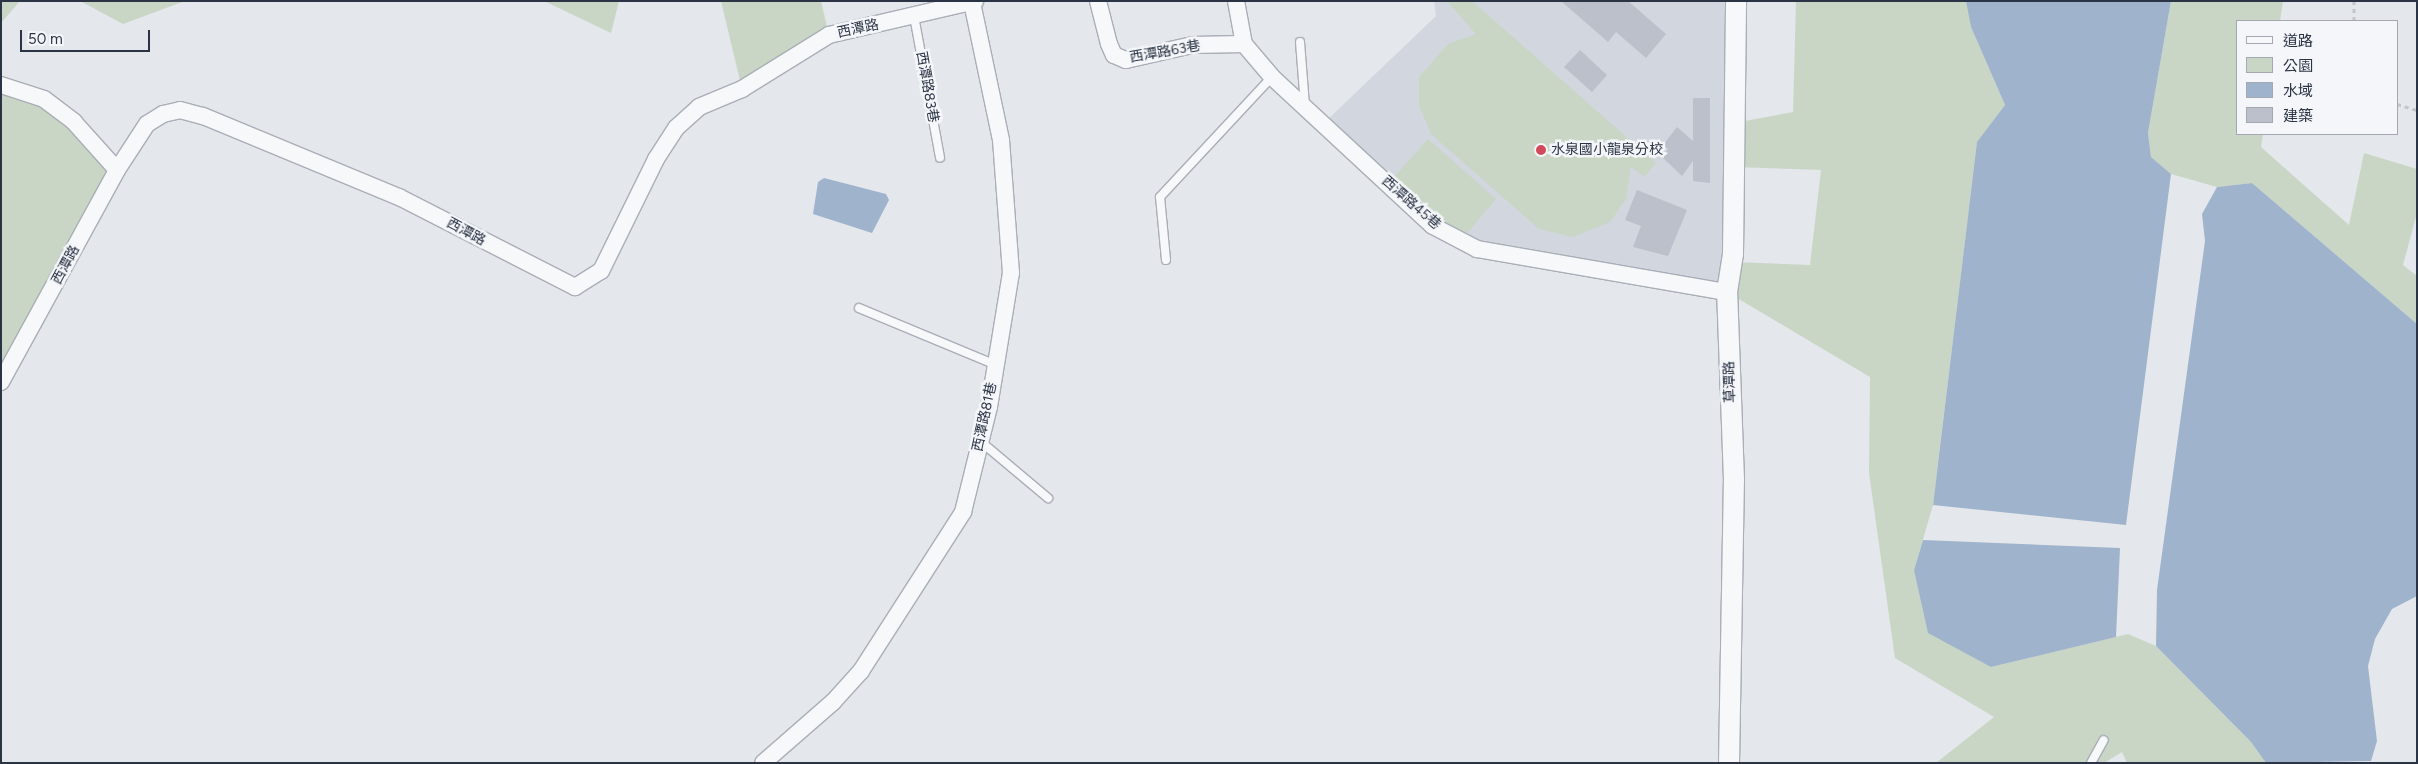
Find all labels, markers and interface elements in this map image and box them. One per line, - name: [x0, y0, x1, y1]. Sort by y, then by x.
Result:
- street label: 西潭路: [836, 16, 880, 42]
- scale bar: [22, 20, 152, 52]
- legend: [2236, 20, 2398, 135]
- text: 50 m: [28, 30, 63, 48]
- text: 道路: [2283, 32, 2313, 50]
- street label: 西潭路63巷: [1128, 38, 1202, 66]
- street label: 西潭路83巷: [912, 50, 942, 124]
- text: 公園: [2283, 57, 2313, 75]
- text: 水域: [2283, 82, 2313, 100]
- text: 建築: [2283, 107, 2313, 125]
- place label: 水泉國小龍泉分校: [1551, 142, 1663, 158]
- marker: 水泉國小龍泉分校: [1535, 144, 1547, 156]
- street label: 西潭路45巷: [1378, 173, 1444, 233]
- street label: 西潭路: [444, 215, 488, 249]
- street label: 西潭路: [49, 243, 83, 287]
- street label: 草潭路: [1721, 361, 1739, 403]
- street label: 西潭路81巷: [969, 381, 1001, 453]

